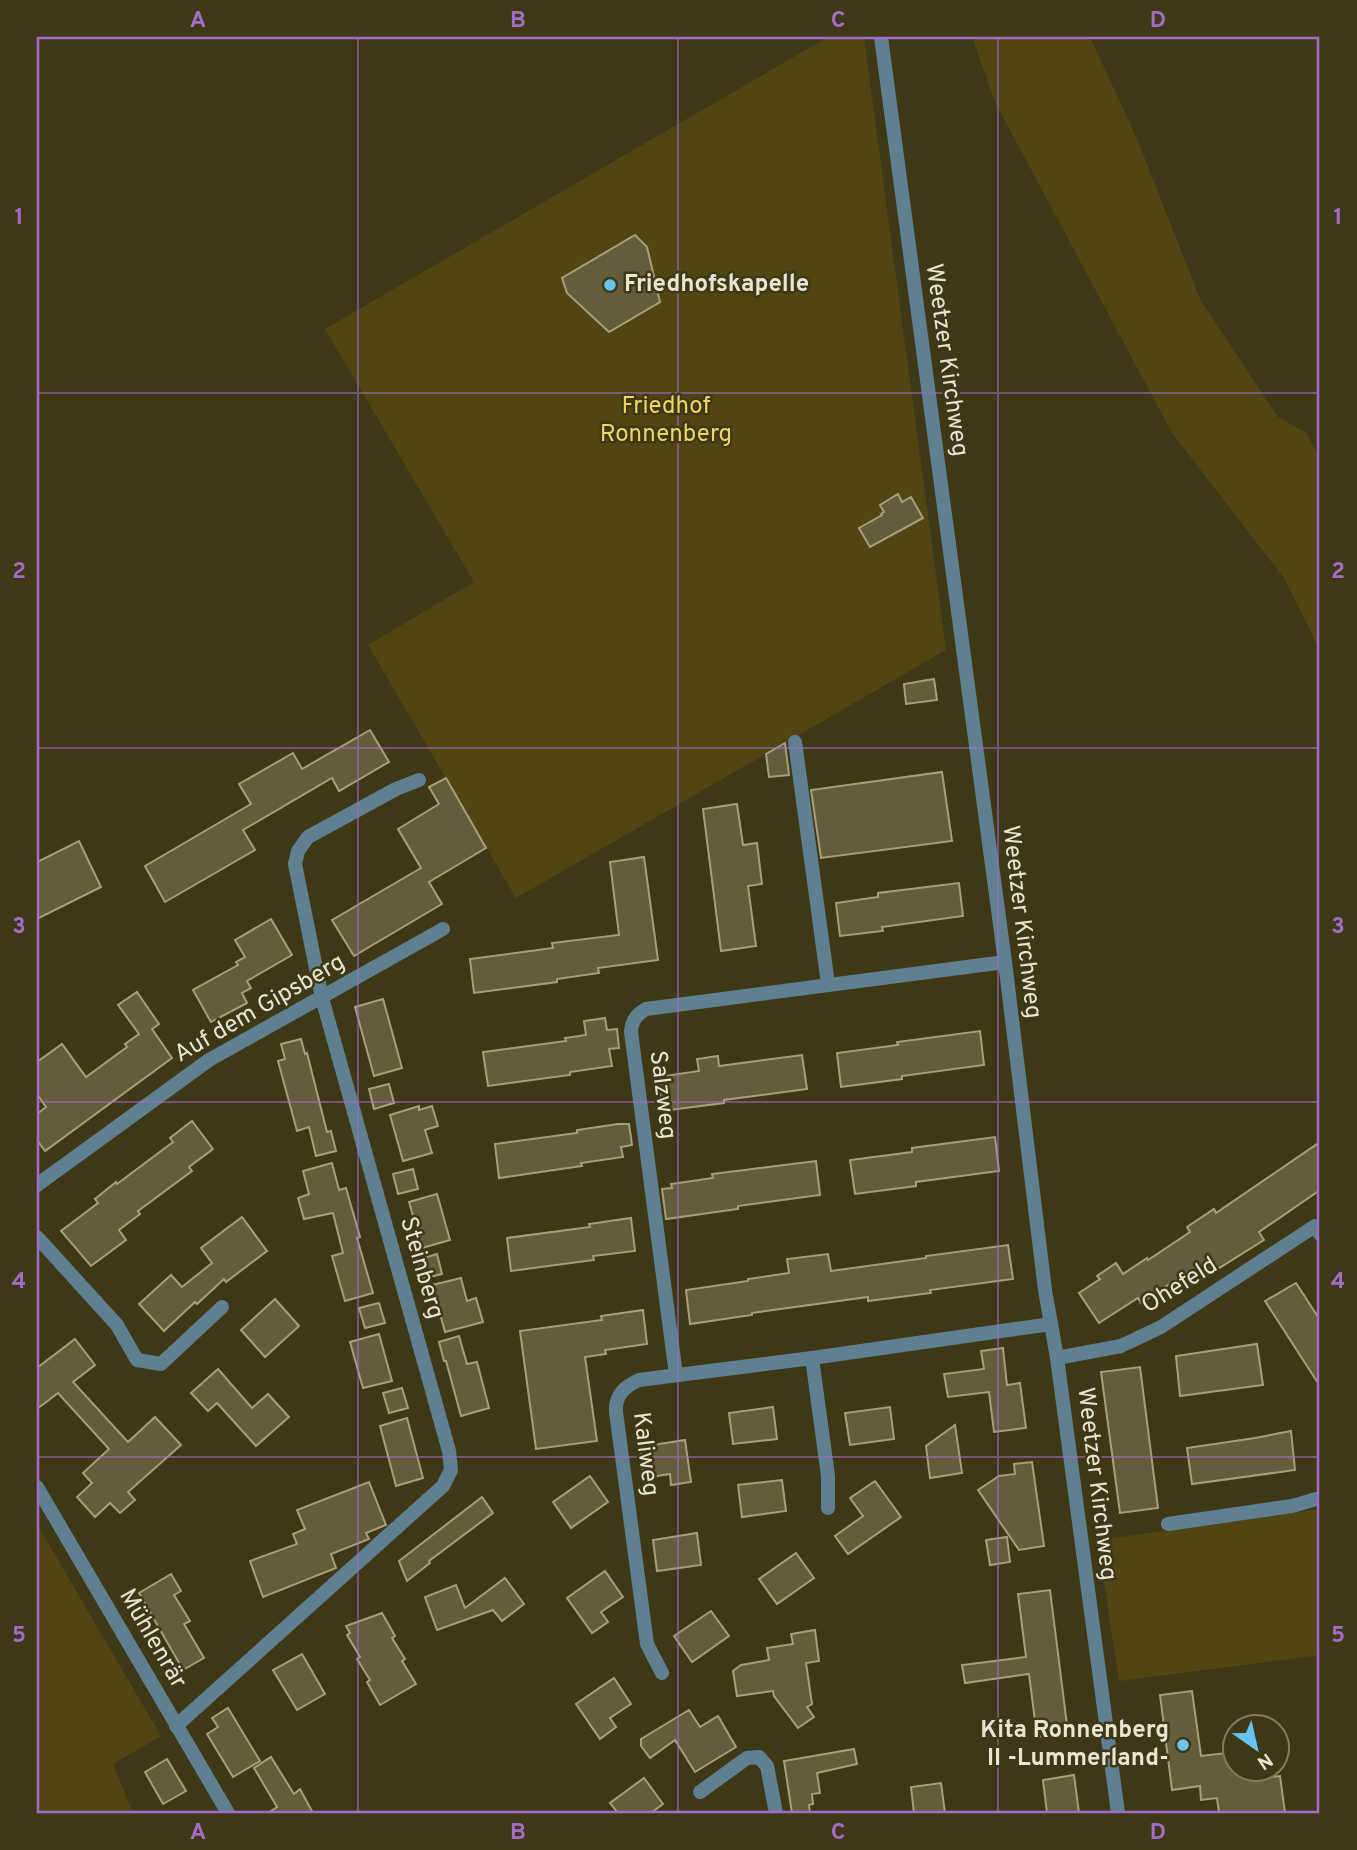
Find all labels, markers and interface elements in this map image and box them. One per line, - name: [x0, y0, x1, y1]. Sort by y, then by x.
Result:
- text: A: [190, 7, 206, 36]
- text: B: [510, 7, 526, 36]
- text: C: [831, 7, 845, 36]
- text: D: [1150, 7, 1166, 36]
- text: 1: [14, 204, 24, 233]
- text: 1: [1333, 204, 1343, 233]
- street label: Weetzer Kirchweg: [918, 262, 974, 458]
- place label: Friedhofskapelle: [624, 270, 809, 300]
- marker: Friedhofskapelle: [602, 277, 618, 293]
- park label: Friedhof Ronnenberg: [600, 392, 732, 450]
- text: 2: [12, 558, 26, 587]
- text: 2: [1331, 558, 1345, 587]
- street label: Weetzer Kirchweg: [994, 824, 1048, 1020]
- text: 3: [12, 913, 26, 942]
- text: 3: [1331, 913, 1345, 942]
- street label: Auf dem Gipsberg: [169, 948, 351, 1070]
- street label: Salzweg: [642, 1049, 682, 1141]
- street label: Steinberg: [392, 1214, 450, 1322]
- street label: Ohefeld: [1136, 1251, 1224, 1321]
- text: 4: [12, 1268, 26, 1297]
- text: 4: [1331, 1268, 1345, 1297]
- street label: Weetzer Kirchweg: [1069, 1386, 1123, 1582]
- street label: Kaliweg: [625, 1410, 665, 1498]
- street label: Mühlenrär: [111, 1584, 193, 1694]
- text: 5: [12, 1622, 26, 1651]
- text: 5: [1331, 1622, 1345, 1651]
- north arrow: [1220, 1714, 1290, 1784]
- place label: Kita Ronnenberg II -Lummerland-: [980, 1716, 1169, 1774]
- marker: Kita Ronnenberg II -Lummerland-: [1175, 1737, 1191, 1753]
- text: N: [1252, 1747, 1277, 1774]
- text: A: [190, 1819, 206, 1848]
- text: B: [510, 1819, 526, 1848]
- text: C: [831, 1819, 845, 1848]
- text: D: [1150, 1819, 1166, 1848]

